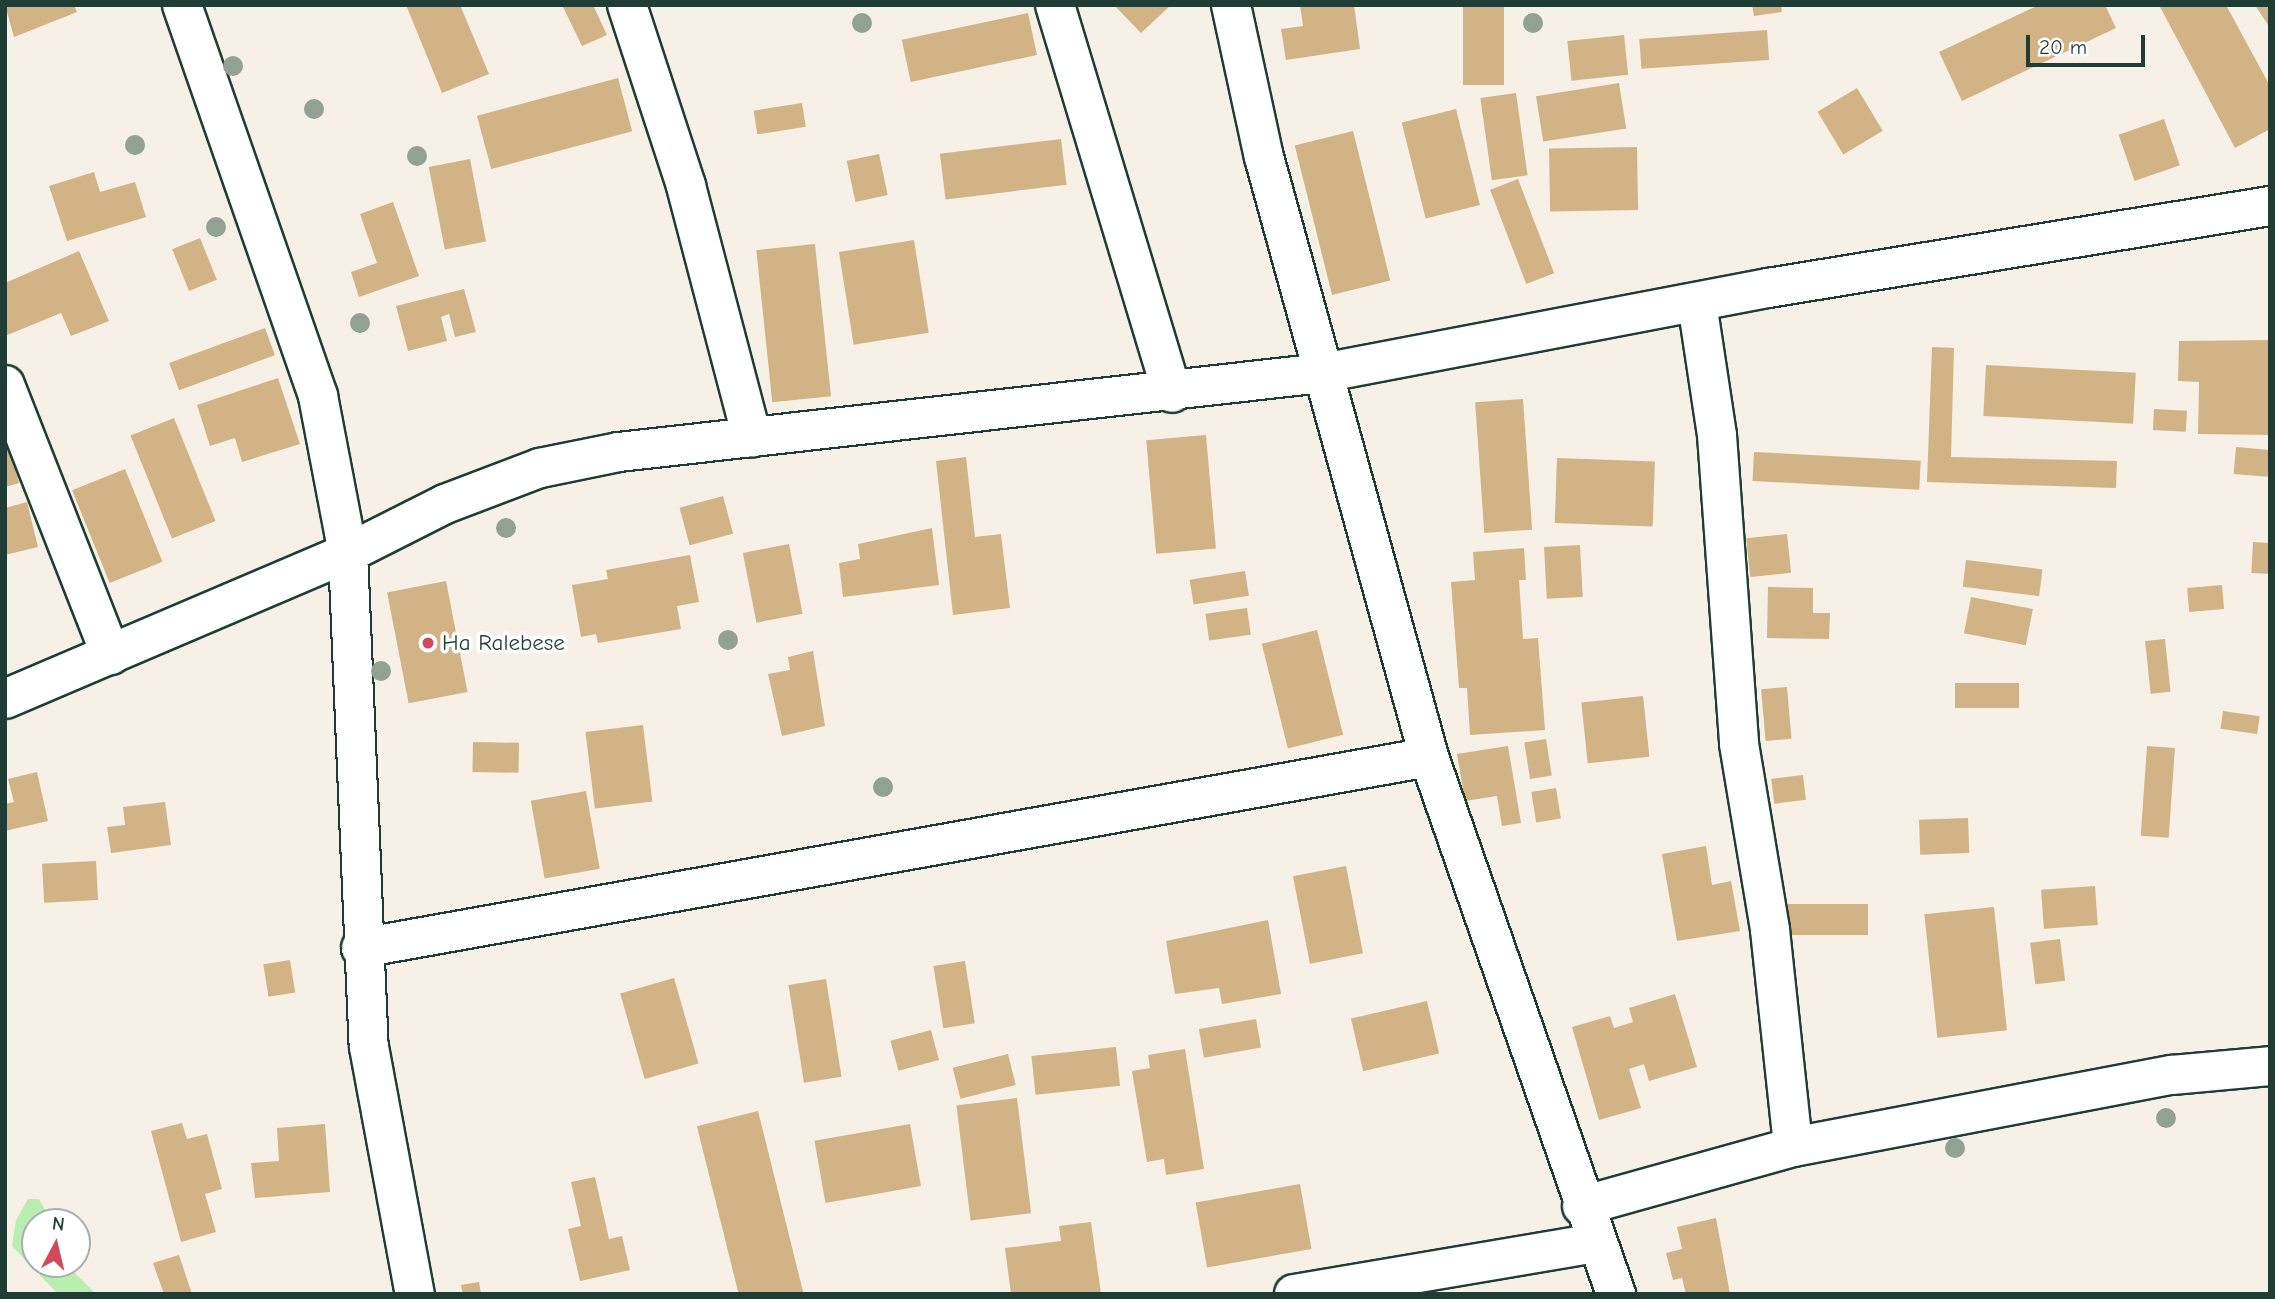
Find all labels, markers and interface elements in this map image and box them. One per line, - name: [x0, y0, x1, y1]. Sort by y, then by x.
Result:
- scale bar: [2030, 21, 2149, 65]
- text: 20 m: [2039, 35, 2087, 59]
- place label: Ha Ralebese: [442, 629, 565, 657]
- marker: Ha Ralebese: [420, 635, 436, 651]
- north arrow: [21, 1208, 91, 1278]
- text: N: [51, 1212, 66, 1236]

